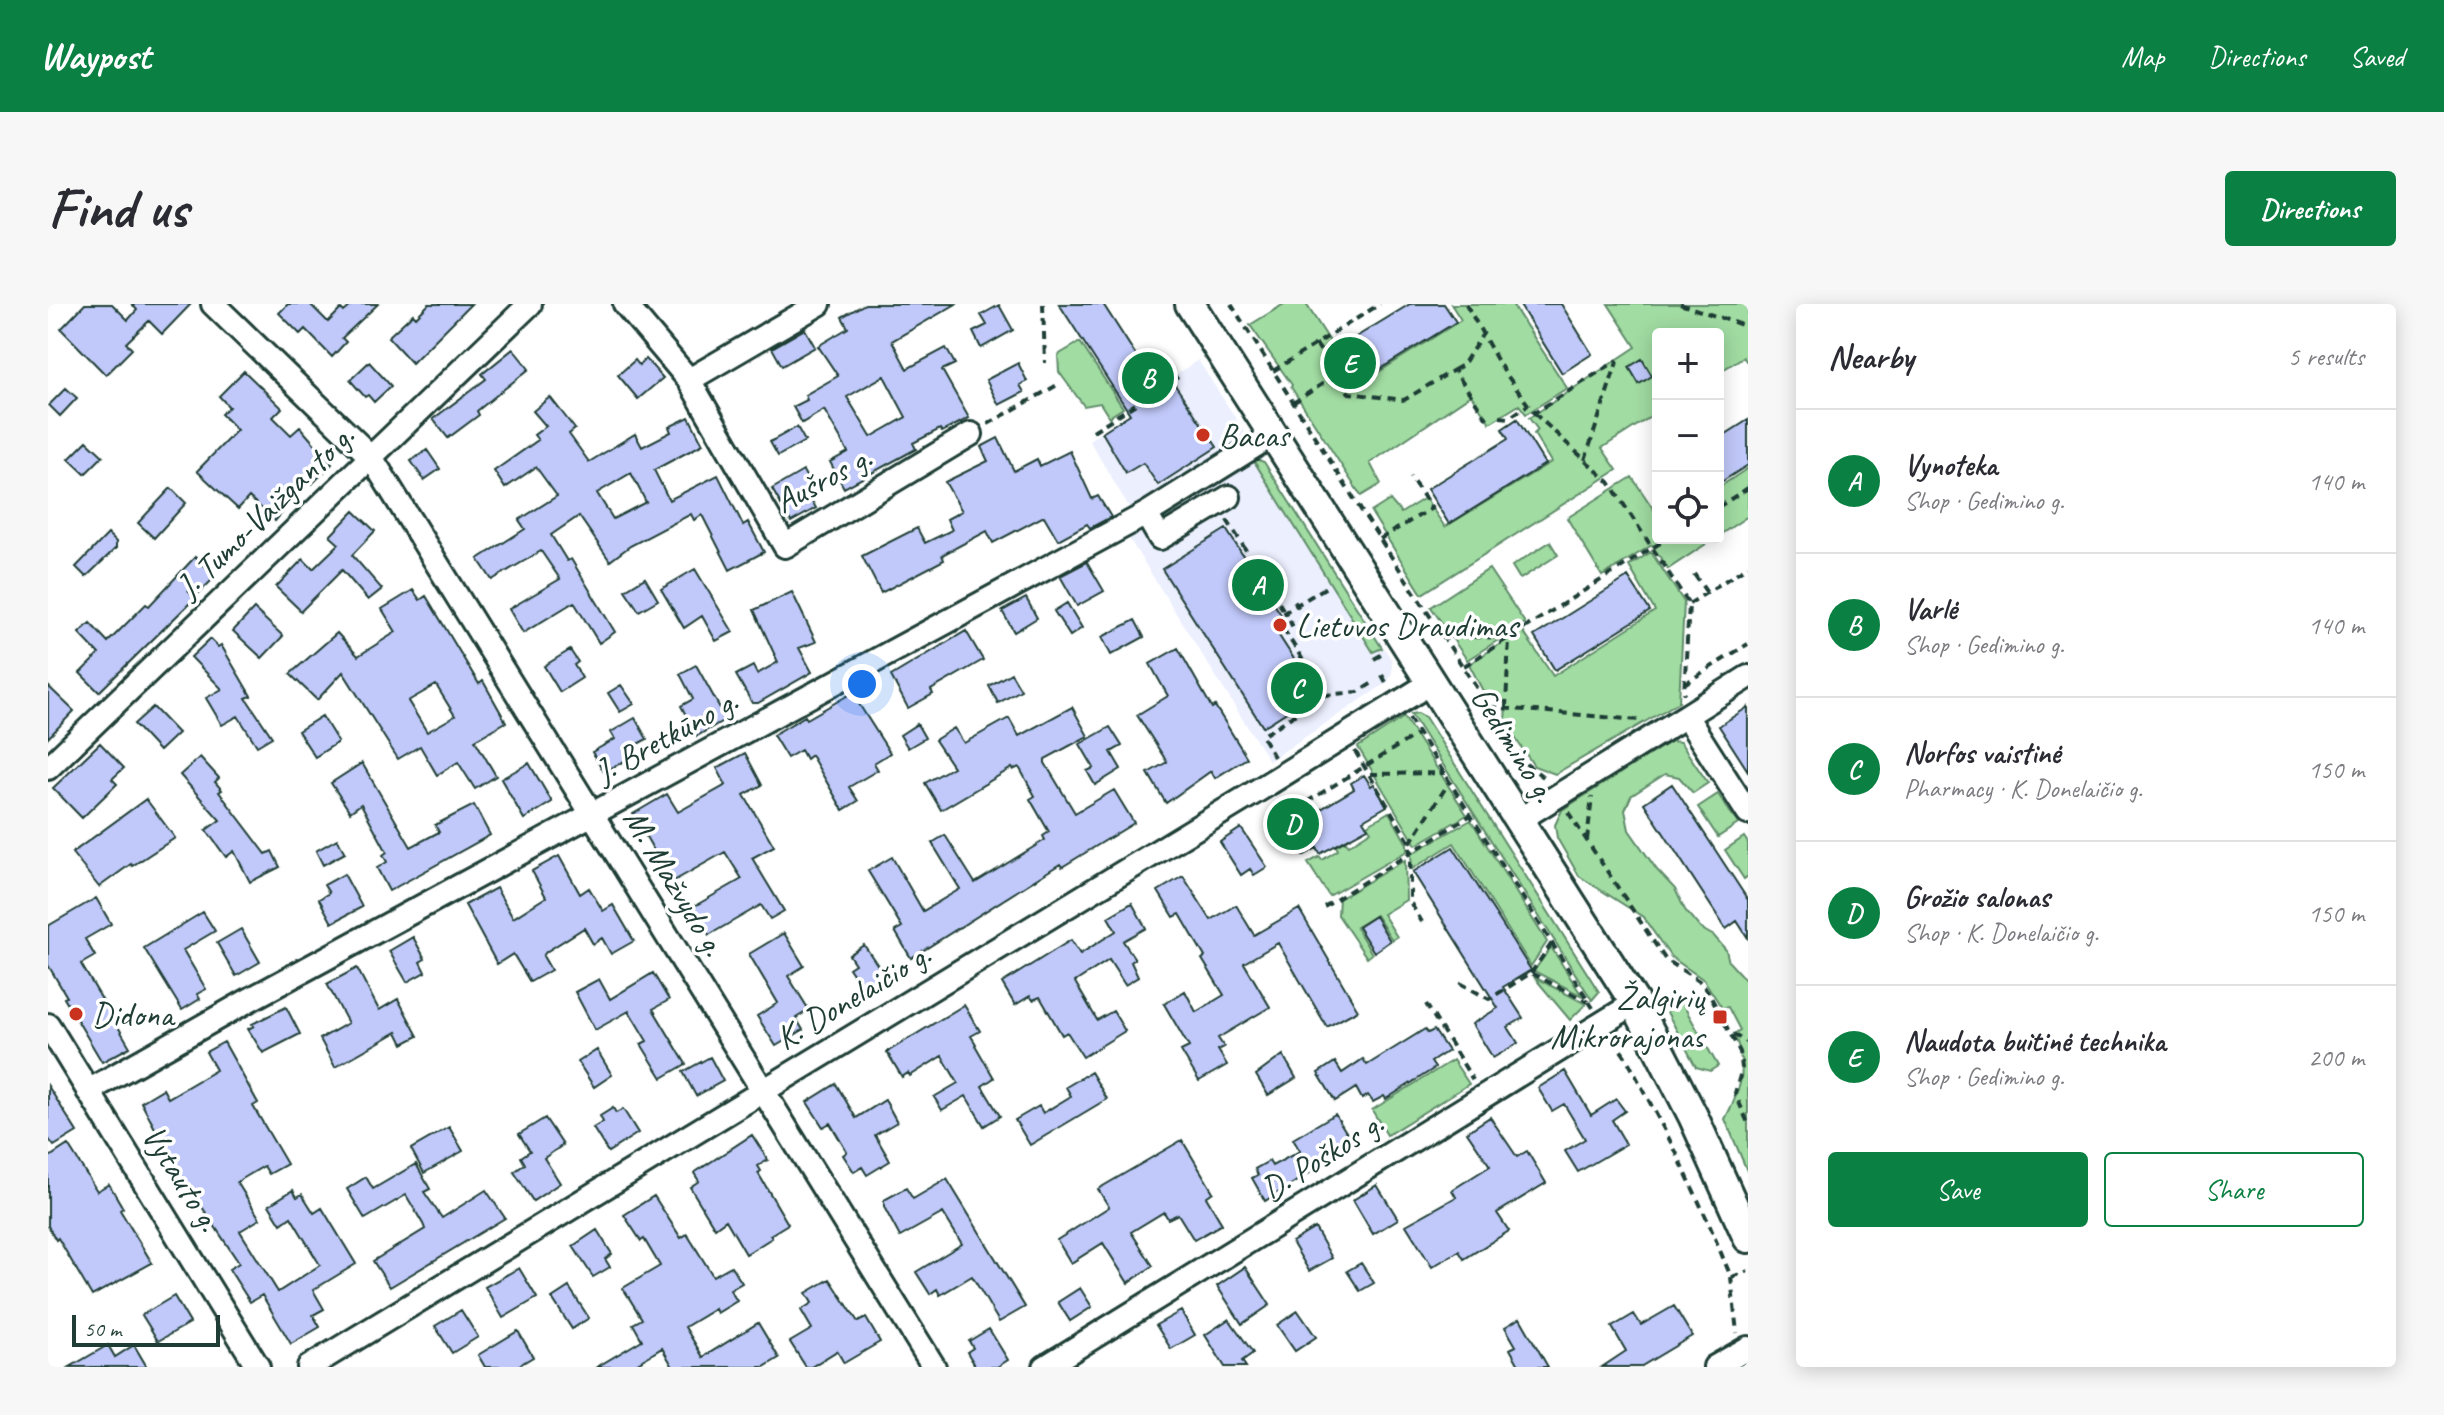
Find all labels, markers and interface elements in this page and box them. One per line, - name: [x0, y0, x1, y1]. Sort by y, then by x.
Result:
- text: Waypost: [40, 33, 151, 80]
- text: Map: [2121, 39, 2164, 74]
- text: Directions: [2208, 39, 2306, 74]
- text: Saved: [2350, 39, 2404, 74]
- button: Directions: [2225, 171, 2396, 246]
- text: Find us: [48, 173, 188, 244]
- map controls: [1652, 328, 1724, 544]
- button: +: [1652, 328, 1724, 400]
- pin: E: [1324, 333, 1376, 393]
- text: Nearby: [1828, 335, 1914, 378]
- text: 5 results: [2288, 340, 2364, 373]
- pin: B: [1122, 348, 1174, 408]
- button: −: [1652, 400, 1724, 472]
- place label: Bacas: [1219, 414, 1291, 457]
- street label: J. Tumo-Vaižganto g.: [165, 415, 364, 608]
- marker: Bacas: [1194, 426, 1212, 444]
- street label: Aušros g.: [767, 436, 879, 522]
- text: Vynoteka: [1904, 446, 1997, 484]
- text: A: [1847, 465, 1861, 498]
- text: 140 m: [2308, 465, 2364, 498]
- button: locate: [1652, 472, 1724, 544]
- text: Shop · Gedimino g.: [1904, 484, 2064, 517]
- pin: A: [1232, 555, 1284, 615]
- text: Varlė: [1904, 590, 1956, 628]
- place label: Lietuvos Draudimas: [1296, 604, 1521, 647]
- text: B: [1847, 609, 1861, 642]
- text: 140 m: [2308, 609, 2364, 642]
- marker: Lietuvos Draudimas: [1271, 616, 1289, 634]
- text: Shop · Gedimino g.: [1904, 628, 2064, 661]
- pin: C: [1271, 658, 1323, 718]
- your location: [842, 664, 882, 704]
- street label: Gedimino g.: [1462, 678, 1567, 810]
- street label: J. Bretkūno g.: [585, 679, 745, 794]
- text: Norfos vaistinė: [1904, 734, 2060, 772]
- text: C: [1848, 753, 1860, 786]
- text: 150 m: [2308, 753, 2364, 786]
- text: Pharmacy · K. Donelaičio g.: [1904, 772, 2143, 805]
- pin: D: [1267, 794, 1319, 854]
- street label: M. Mažvydo g.: [614, 800, 736, 964]
- text: Grožio salonas: [1904, 878, 2050, 916]
- text: D: [1846, 897, 1862, 930]
- text: 150 m: [2308, 897, 2364, 930]
- text: Shop · K. Donelaičio g.: [1904, 916, 2099, 949]
- street label: K. Donelaičio g.: [767, 933, 939, 1059]
- place label: Žalgirių Mikrorajonas: [1551, 976, 1707, 1058]
- place label: Didona: [92, 993, 176, 1036]
- marker: Didona: [67, 1005, 85, 1023]
- marker: Žalgirių Mikrorajonas: [1711, 1008, 1729, 1026]
- text: Naudota buitinė technika: [1904, 1022, 2166, 1060]
- text: E: [1847, 1041, 1861, 1074]
- text: 200 m: [2308, 1041, 2364, 1074]
- text: Shop · Gedimino g.: [1904, 1060, 2064, 1093]
- street label: D. Poškos g.: [1253, 1102, 1391, 1210]
- street label: Vytauto g.: [133, 1117, 231, 1239]
- button: Save: [1828, 1152, 2088, 1227]
- button: Share: [2104, 1152, 2364, 1227]
- scale bar: [72, 1311, 220, 1347]
- text: 50 m: [84, 1315, 121, 1343]

